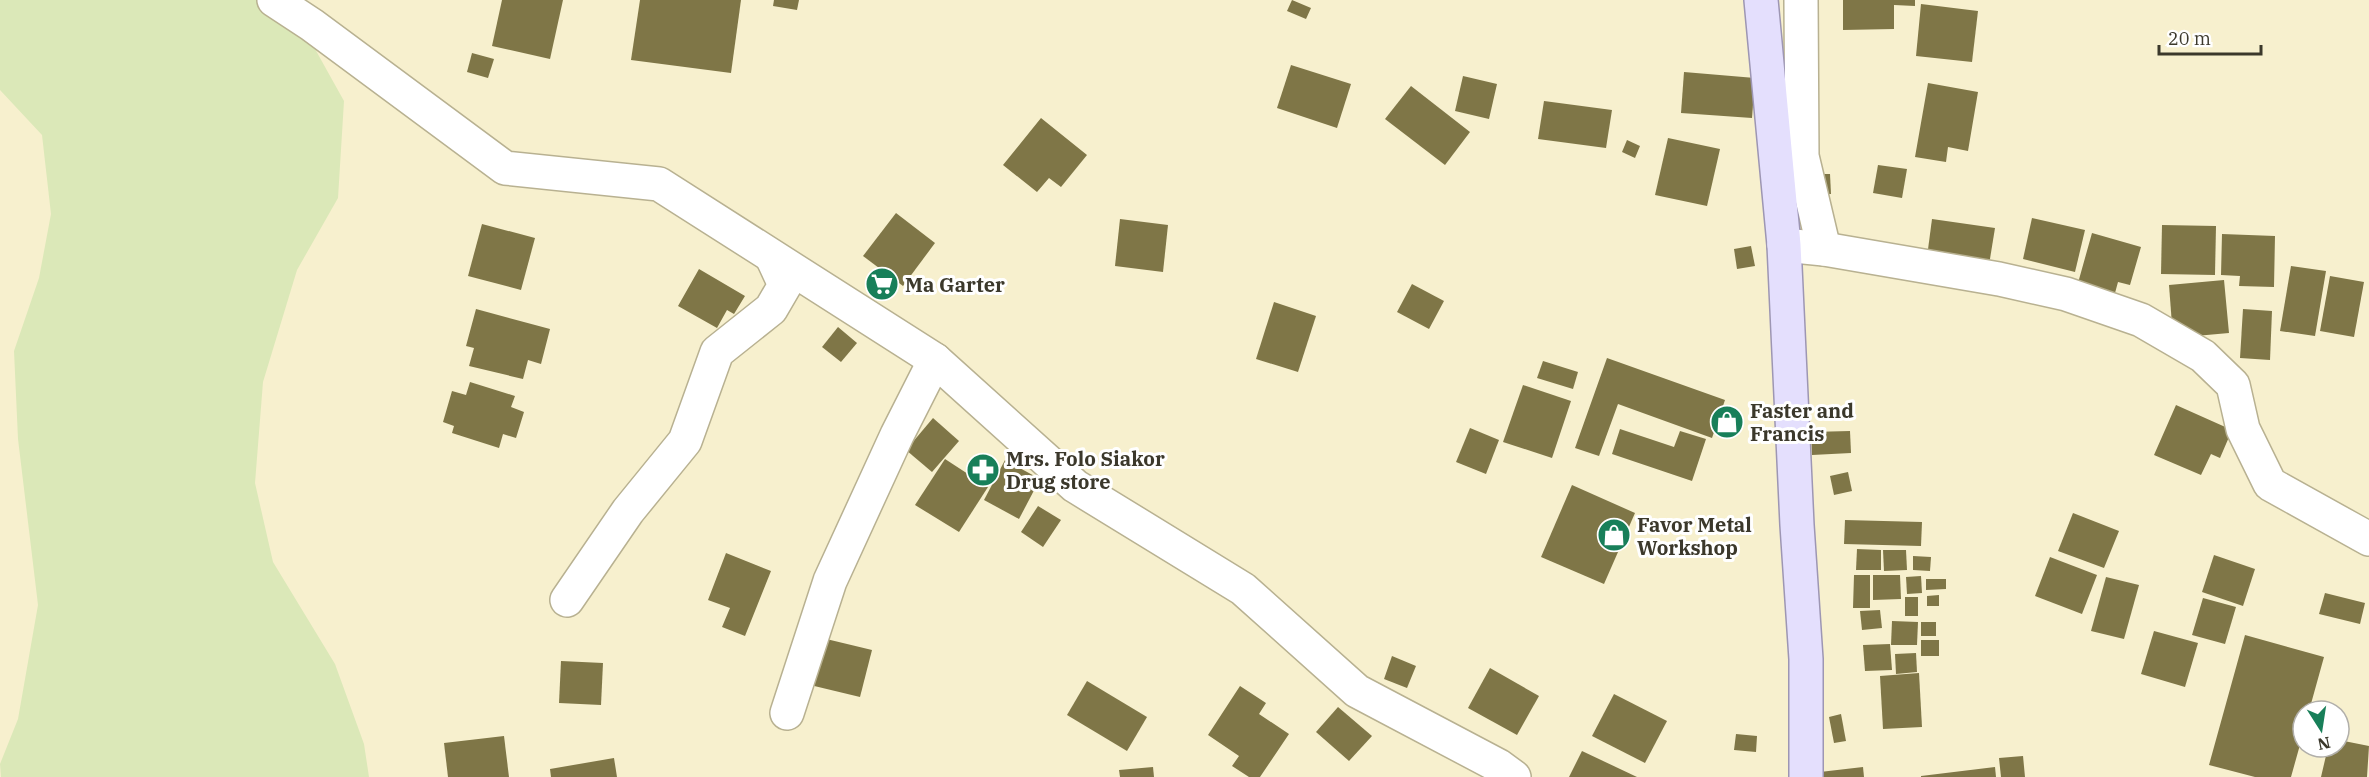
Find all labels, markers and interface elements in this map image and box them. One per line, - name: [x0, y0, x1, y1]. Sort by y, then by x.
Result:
- scale bar: [2159, 18, 2261, 56]
- text: 20 m: [2168, 27, 2211, 50]
- supermarket icon: Ma Garter: [864, 266, 900, 302]
- place label: Ma Garter: [905, 271, 1005, 298]
- place label: Faster and Francis: [1750, 397, 1854, 447]
- shop icon: Faster and Francis: [1709, 404, 1745, 440]
- place label: Mrs. Folo Siakor Drug store: [1006, 445, 1165, 495]
- pharmacy icon: Mrs. Folo Siakor Drug store: [965, 452, 1001, 488]
- place label: Favor Metal Workshop: [1637, 511, 1752, 561]
- shop icon: Favor Metal Workshop: [1596, 517, 1632, 553]
- north arrow: [2291, 699, 2351, 759]
- text: N: [2316, 733, 2332, 755]

